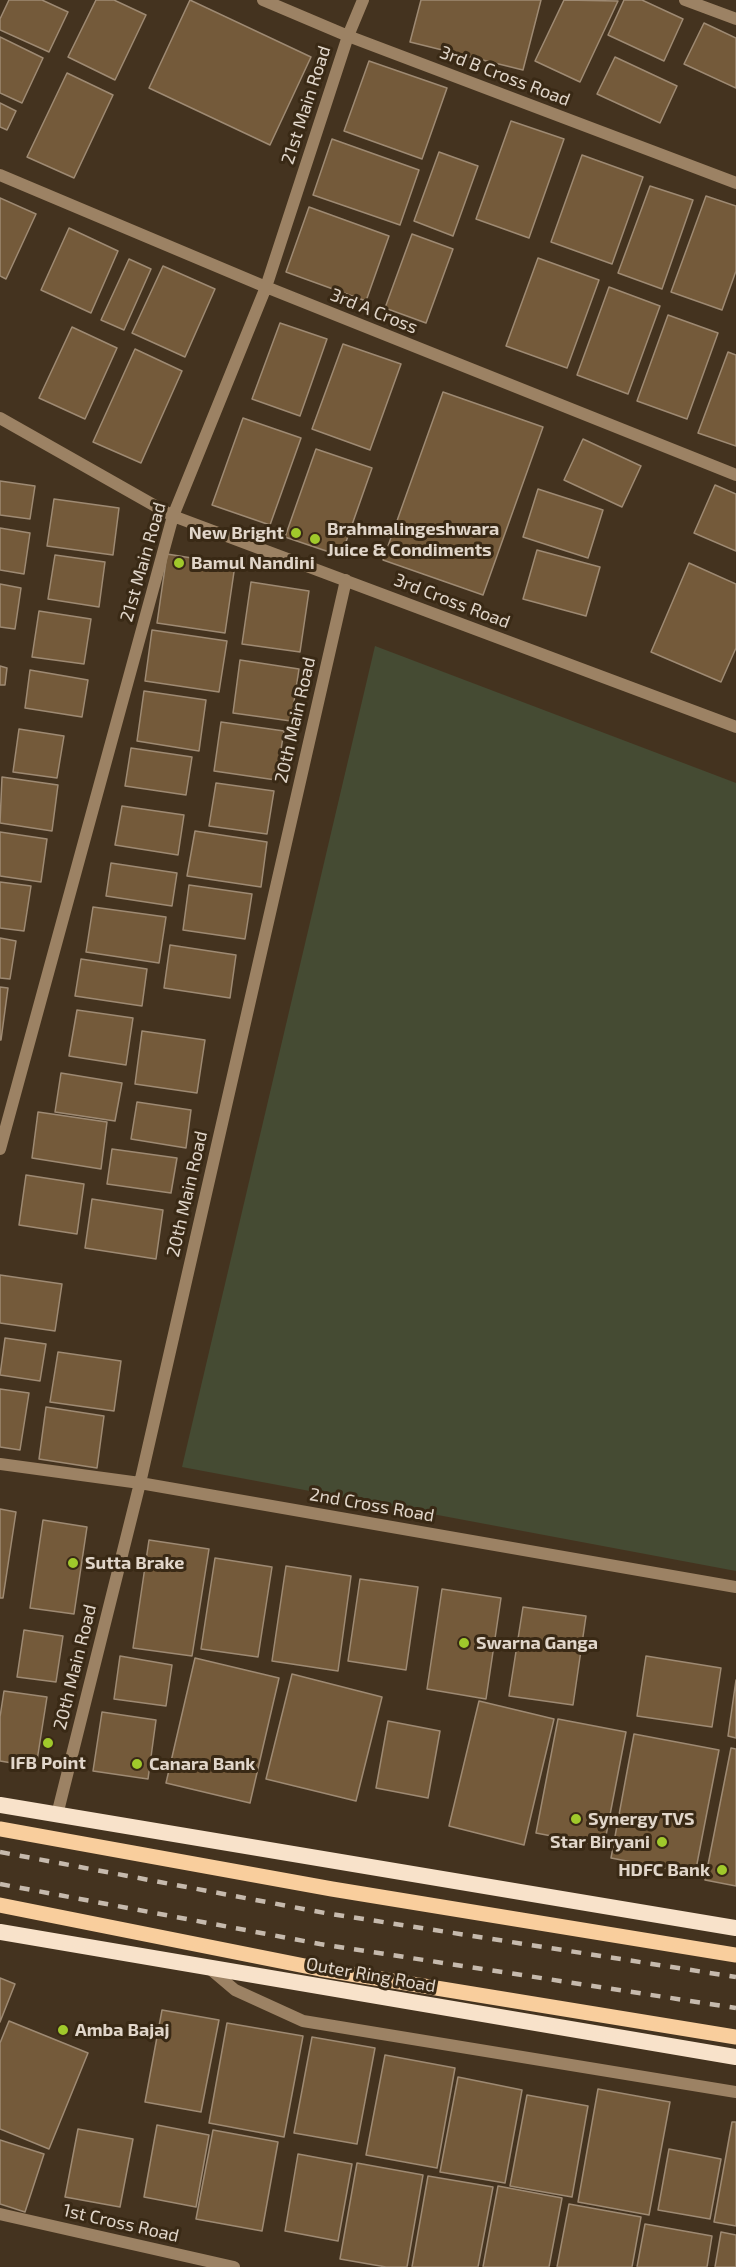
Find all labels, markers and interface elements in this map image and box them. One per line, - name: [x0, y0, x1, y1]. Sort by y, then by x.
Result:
- street label: 3rd B Cross Road: [437, 41, 573, 111]
- street label: 21st Main Road: [277, 43, 335, 167]
- street label: 3rd A Cross: [327, 284, 421, 338]
- street label: 21st Main Road: [116, 500, 170, 624]
- place label: Brahmalingeshwara Juice & Condiments: [327, 518, 499, 560]
- place label: New Bright: [189, 522, 284, 544]
- marker: New Bright: [289, 526, 303, 540]
- marker: Brahmalingeshwara Juice & Condiments: [308, 532, 322, 546]
- place label: Bamul Nandini: [191, 552, 315, 574]
- marker: Bamul Nandini: [172, 556, 186, 570]
- street label: 3rd Cross Road: [391, 569, 513, 633]
- street label: 20th Main Road: [270, 655, 320, 785]
- street label: 20th Main Road: [162, 1129, 212, 1259]
- street label: 2nd Cross Road: [308, 1483, 436, 1527]
- place label: Sutta Brake: [85, 1552, 184, 1574]
- marker: Sutta Brake: [66, 1556, 80, 1570]
- street label: 20th Main Road: [49, 1602, 101, 1732]
- place label: Swarna Ganga: [476, 1632, 598, 1654]
- marker: Swarna Ganga: [457, 1636, 471, 1650]
- marker: IFB Point: [41, 1736, 55, 1750]
- place label: IFB Point: [10, 1752, 86, 1774]
- place label: Canara Bank: [149, 1753, 255, 1775]
- marker: Canara Bank: [130, 1757, 144, 1771]
- place label: Synergy TVS: [588, 1808, 695, 1830]
- marker: Synergy TVS: [569, 1812, 583, 1826]
- place label: Star Biryani: [550, 1831, 650, 1853]
- marker: Star Biryani: [655, 1835, 669, 1849]
- place label: HDFC Bank: [618, 1859, 710, 1881]
- marker: HDFC Bank: [715, 1863, 729, 1877]
- street label: Outer Ring Road: [304, 1953, 438, 1997]
- place label: Amba Bajaj: [75, 2019, 169, 2041]
- marker: Amba Bajaj: [56, 2023, 70, 2037]
- street label: 1st Cross Road: [61, 2199, 181, 2247]

